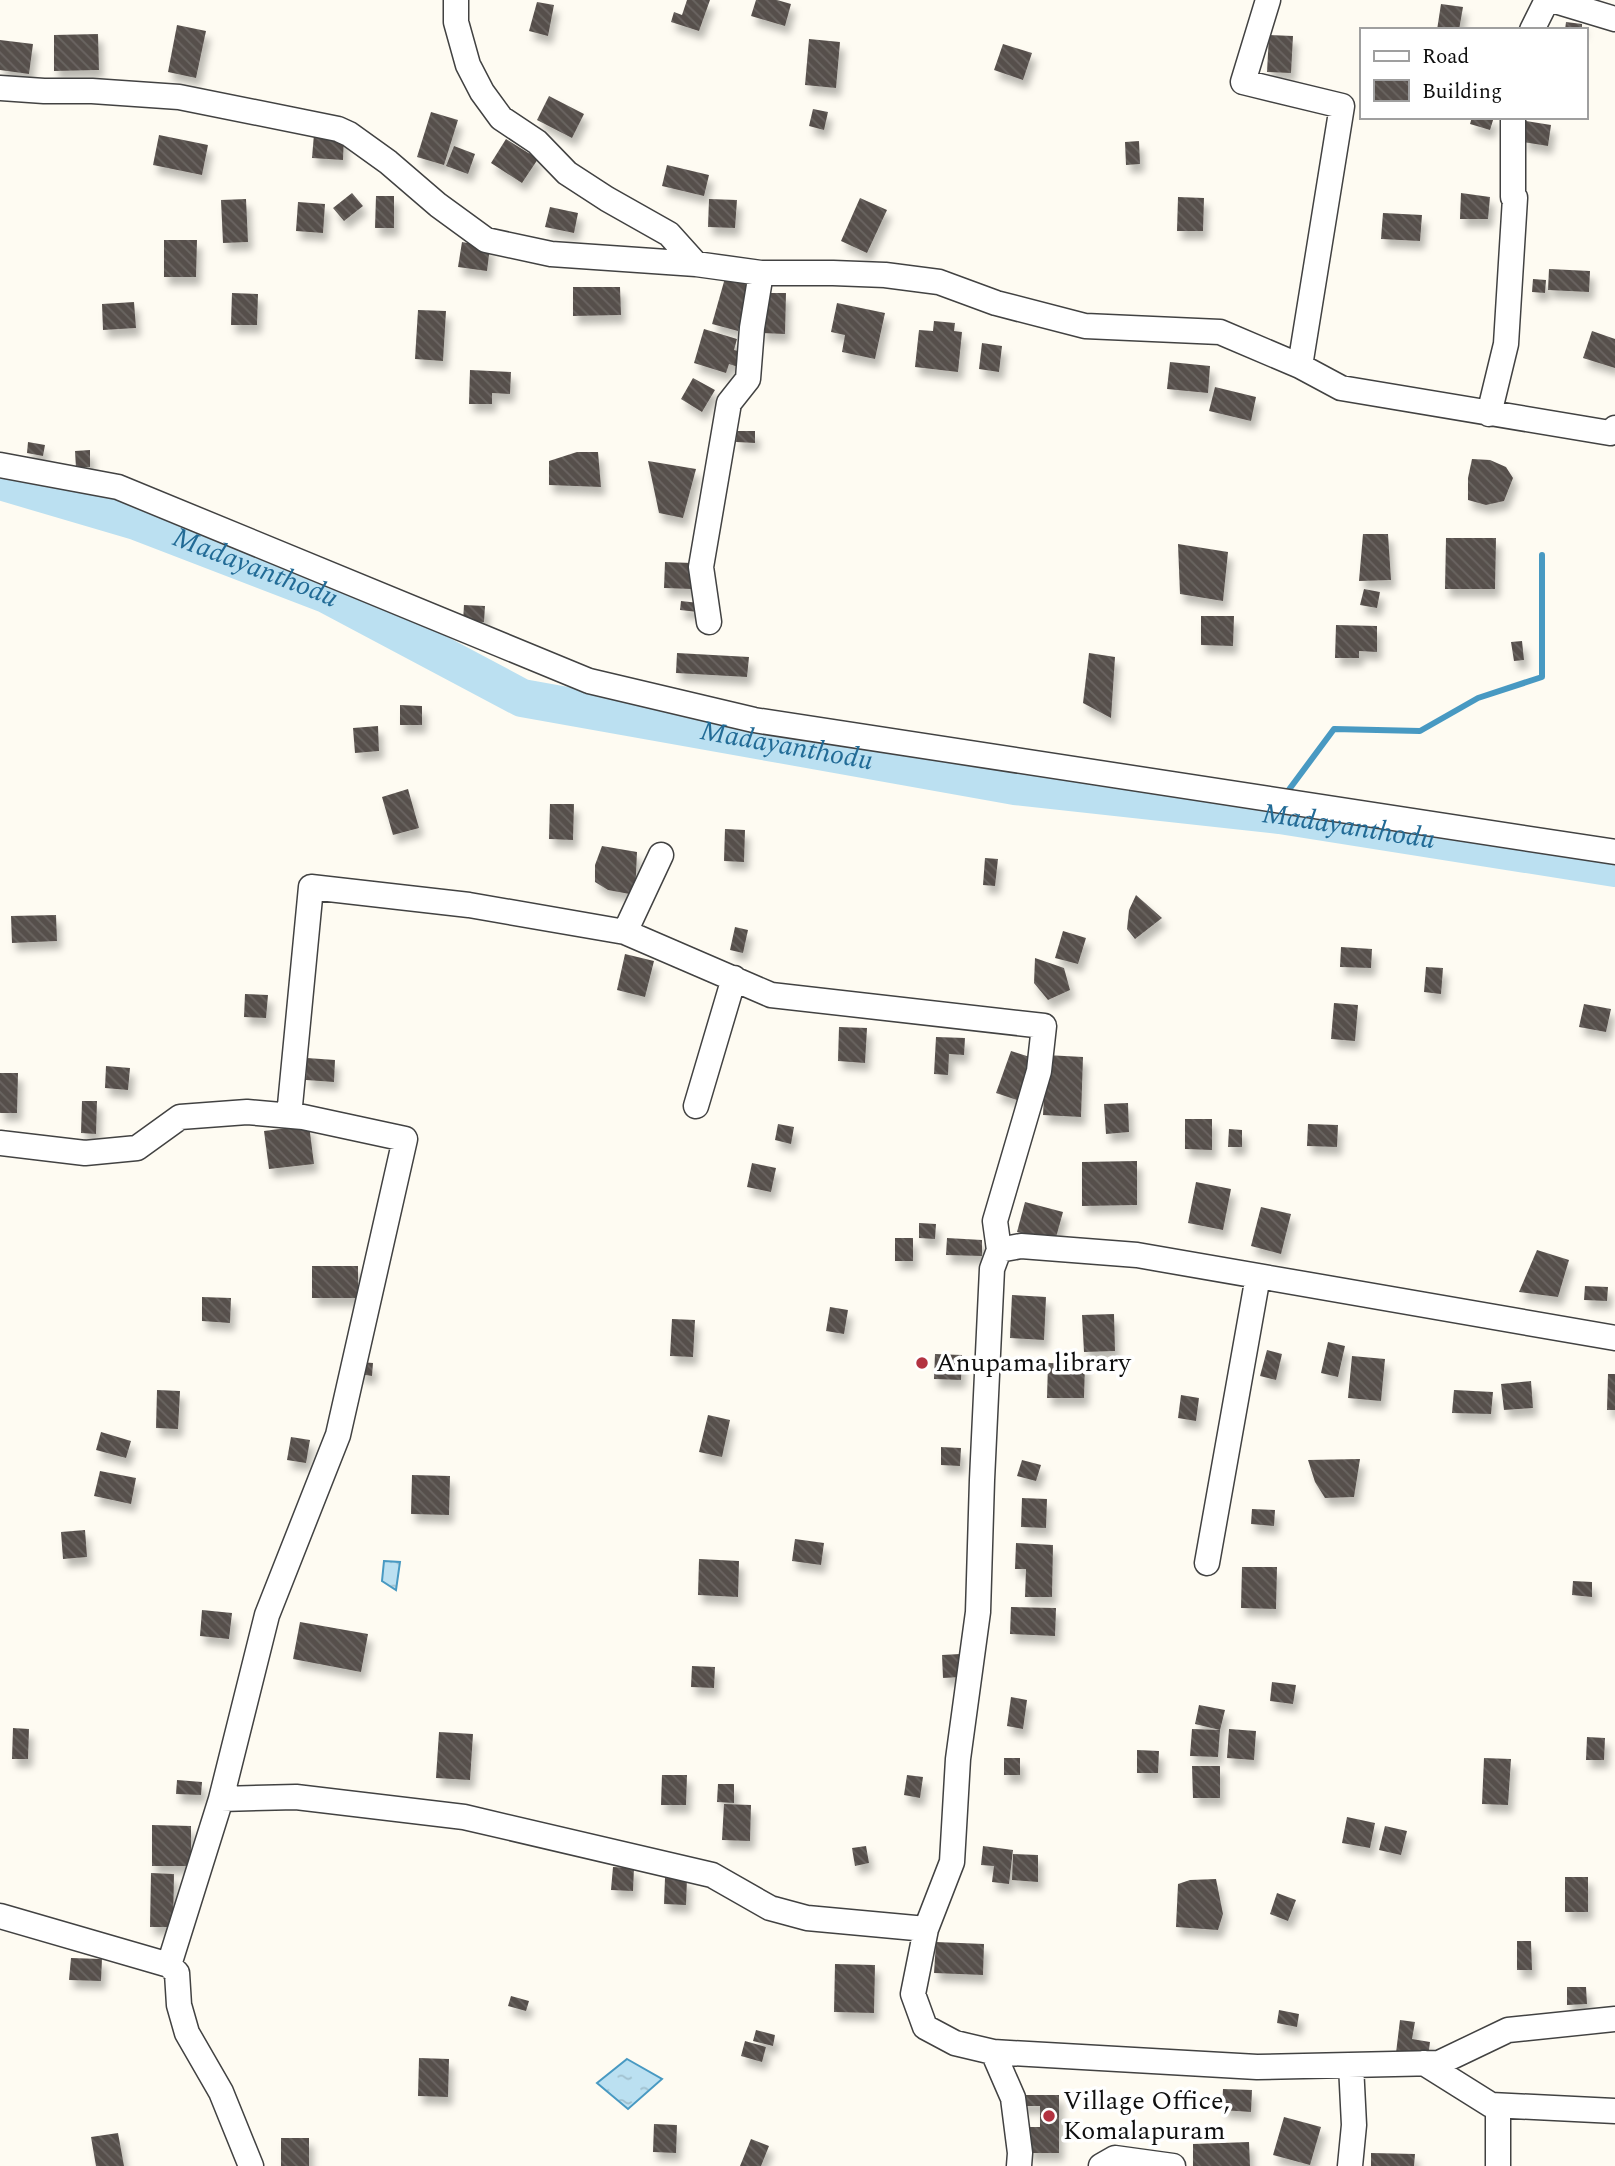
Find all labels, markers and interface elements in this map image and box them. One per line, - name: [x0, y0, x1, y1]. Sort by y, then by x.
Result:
- legend: [1360, 28, 1587, 119]
- text: Road: [1422, 41, 1469, 73]
- text: Building: [1422, 76, 1502, 108]
- water label: Madayanthodu: [166, 516, 347, 619]
- water label: Madayanthodu: [697, 709, 877, 782]
- water label: Madayanthodu: [1260, 792, 1439, 861]
- place label: Anupama library: [936, 1343, 1132, 1383]
- marker: Anupama library: [914, 1355, 930, 1371]
- place label: Village Office, Komalapuram: [1063, 2081, 1230, 2151]
- marker: Village Office, Komalapuram: [1041, 2108, 1057, 2124]

